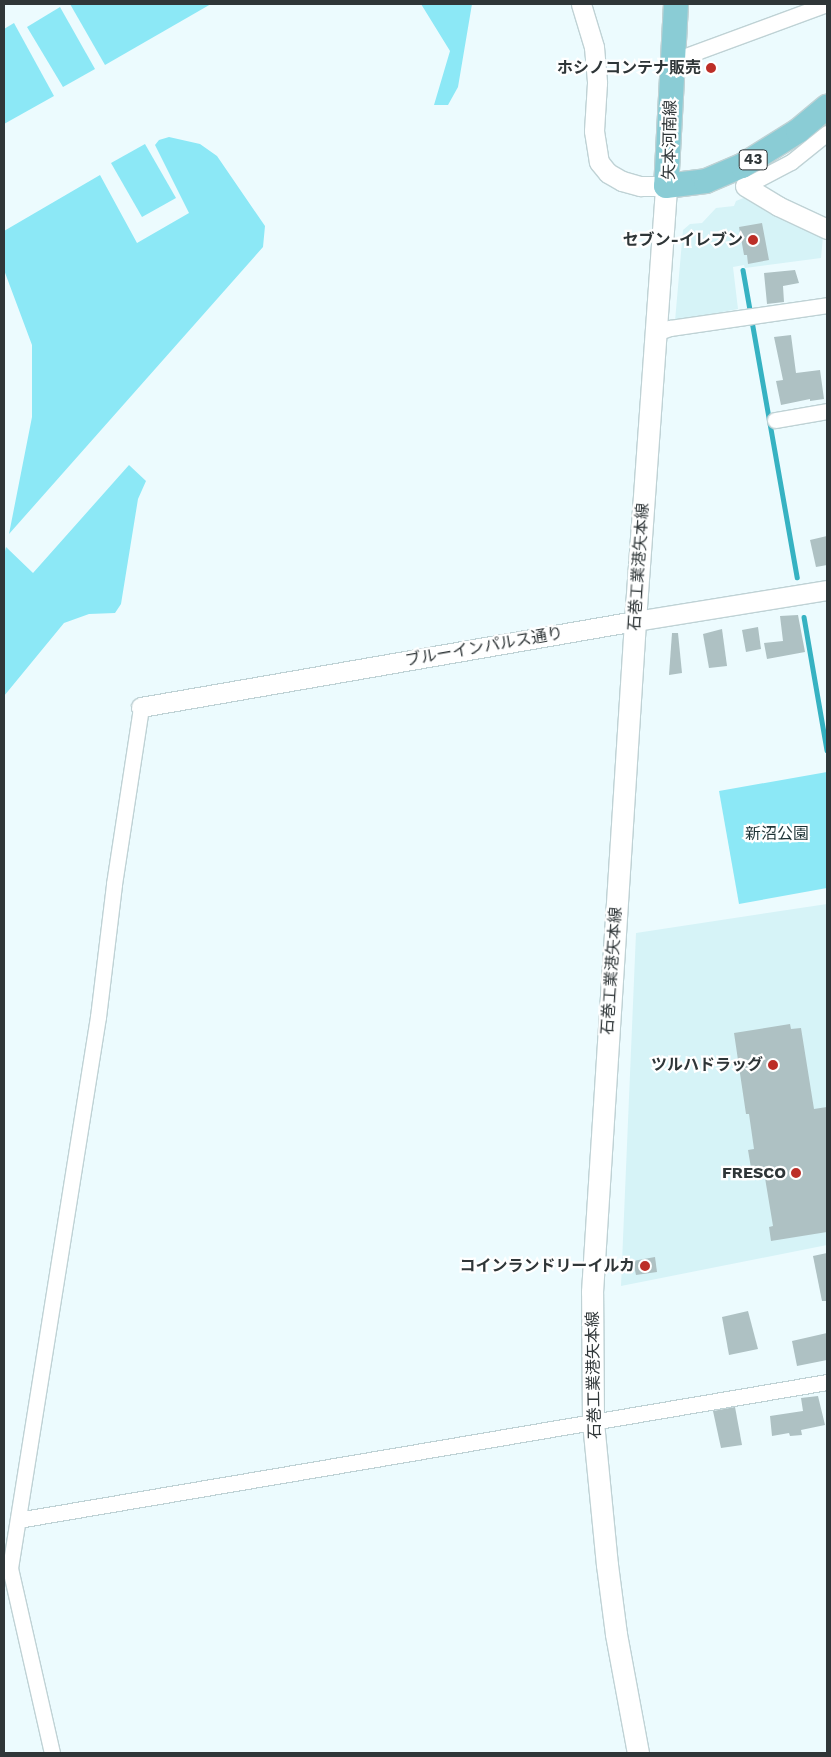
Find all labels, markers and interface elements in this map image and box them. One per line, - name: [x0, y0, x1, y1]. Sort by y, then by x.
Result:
- place label: ホシノコンテナ販売: [557, 58, 701, 78]
- marker: ホシノコンテナ販売: [705, 62, 717, 74]
- street label: 矢本河南線: [660, 100, 680, 180]
- road number: 43: [738, 148, 768, 172]
- place label: セブン-イレブン: [623, 230, 743, 250]
- marker: セブン-イレブン: [747, 234, 759, 246]
- street label: 石巻工業港矢本線: [625, 502, 653, 632]
- street label: ブルーインパルス通り: [404, 624, 564, 670]
- park label: 新沼公園: [745, 824, 809, 844]
- street label: 石巻工業港矢本線: [598, 906, 626, 1036]
- place label: ツルハドラッグ: [651, 1055, 763, 1075]
- marker: ツルハドラッグ: [767, 1059, 779, 1071]
- place label: FRESCO: [722, 1163, 786, 1183]
- marker: FRESCO: [790, 1167, 802, 1179]
- place label: コインランドリーイルカ: [459, 1256, 635, 1276]
- marker: コインランドリーイルカ: [639, 1260, 651, 1272]
- street label: 石巻工業港矢本線: [583, 1311, 605, 1439]

